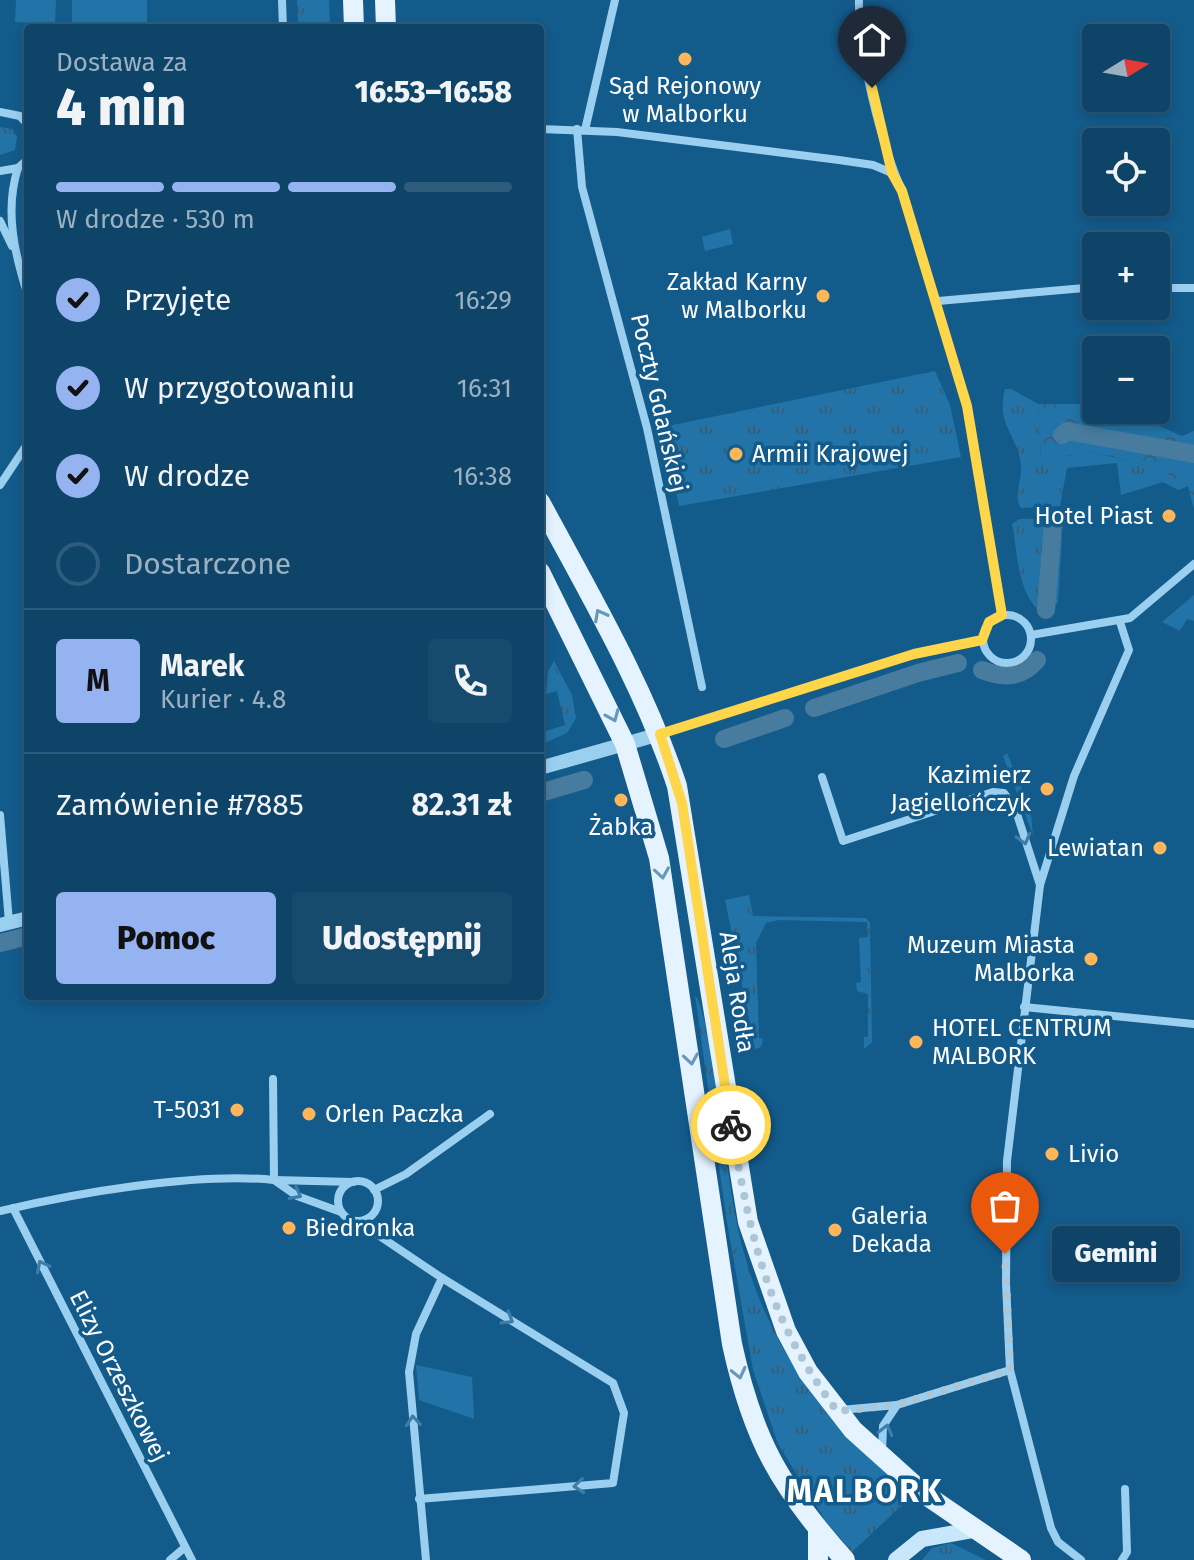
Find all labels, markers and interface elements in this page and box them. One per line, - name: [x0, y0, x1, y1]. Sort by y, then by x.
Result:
- pin: [838, 6, 906, 88]
- icon: home: [850, 18, 894, 62]
- north arrow: [1082, 24, 1170, 112]
- map controls: [1082, 24, 1170, 424]
- text: Dostawa za: [56, 47, 188, 78]
- marker: Sąd Rejonowy w Malborku: [676, 50, 694, 68]
- place label: Sąd Rejonowy w Malborku: [609, 72, 761, 128]
- text: 16:53–16:58: [355, 74, 512, 110]
- text: 4 min: [56, 76, 186, 139]
- button: locate: [1082, 128, 1170, 216]
- text: W drodze · 530 m: [56, 204, 255, 235]
- button: +: [1082, 232, 1170, 320]
- place label: Zakład Karny w Malborku: [667, 268, 807, 324]
- icon: check: [56, 278, 100, 322]
- text: Przyjęte: [124, 282, 231, 318]
- text: 16:29: [454, 285, 512, 316]
- marker: Zakład Karny w Malborku: [814, 287, 832, 305]
- street label: Poczty Gdańskiej: [625, 311, 693, 495]
- button: −: [1082, 336, 1170, 424]
- icon: check: [56, 366, 100, 410]
- text: W przygotowaniu: [124, 370, 355, 406]
- text: 16:31: [457, 373, 512, 404]
- place label: Armii Krajowej: [752, 440, 909, 468]
- marker: Armii Krajowej: [727, 445, 745, 463]
- icon: check: [56, 454, 100, 498]
- text: W drodze: [124, 458, 250, 494]
- text: 16:38: [453, 461, 512, 492]
- place label: Hotel Piast: [1034, 502, 1153, 530]
- marker: Hotel Piast: [1160, 507, 1178, 525]
- text: Dostarczone: [124, 546, 291, 582]
- one-way arrow: [595, 609, 610, 624]
- button: phone: [428, 639, 512, 723]
- text: Marek: [160, 648, 244, 684]
- text: M: [86, 663, 110, 699]
- text: Kurier · 4.8: [160, 684, 286, 715]
- one-way arrow: [603, 708, 619, 723]
- place label: Kazimierz Jagiellończyk: [890, 761, 1032, 817]
- marker: Kazimierz Jagiellończyk: [1038, 780, 1056, 798]
- text: Zamówienie #7885: [56, 787, 304, 823]
- text: 82.31 zł: [412, 787, 512, 823]
- marker: Żabka: [612, 791, 630, 809]
- place label: Żabka: [589, 813, 653, 841]
- one-way arrow: [1015, 831, 1031, 845]
- place label: Lewiatan: [1047, 834, 1144, 862]
- marker: Lewiatan: [1151, 839, 1169, 857]
- one-way arrow: [652, 866, 669, 880]
- button: Pomoc: [56, 892, 276, 984]
- button: Udostępnij: [292, 892, 512, 984]
- street label: Aleja Rodła: [714, 929, 760, 1055]
- place label: Muzeum Miasta Malborka: [907, 931, 1075, 987]
- marker: Muzeum Miasta Malborka: [1082, 950, 1100, 968]
- place label: HOTEL CENTRUM MALBORK: [932, 1014, 1112, 1070]
- marker: HOTEL CENTRUM MALBORK: [907, 1033, 925, 1051]
- one-way arrow: [682, 1052, 699, 1066]
- courier: [691, 1085, 771, 1165]
- place label: T-5031: [153, 1096, 221, 1124]
- place label: Orlen Paczka: [325, 1100, 464, 1128]
- marker: T-5031: [228, 1101, 246, 1119]
- icon: bike: [709, 1103, 753, 1147]
- marker: Orlen Paczka: [300, 1105, 318, 1123]
- place label: Livio: [1068, 1140, 1119, 1168]
- marker: Livio: [1043, 1145, 1061, 1163]
- pin: [971, 1172, 1039, 1254]
- one-way arrow: [288, 1184, 302, 1199]
- icon: bag: [983, 1184, 1027, 1228]
- place label: Galeria Dekada: [851, 1202, 932, 1258]
- place label: Biedronka: [305, 1214, 415, 1242]
- marker: Biedronka: [280, 1219, 298, 1237]
- marker: Galeria Dekada: [826, 1221, 844, 1239]
- callout: Gemini: [1053, 1226, 1181, 1282]
- text: Gemini: [1075, 1238, 1157, 1269]
- one-way arrow: [36, 1260, 52, 1275]
- street label: Elizy Orzeszkowej: [64, 1285, 174, 1467]
- one-way arrow: [499, 1309, 514, 1324]
- one-way arrow: [730, 1366, 747, 1380]
- one-way arrow: [405, 1414, 422, 1427]
- one-way arrow: [877, 1424, 894, 1437]
- district label: MALBORK: [787, 1472, 943, 1510]
- one-way arrow: [572, 1477, 585, 1494]

